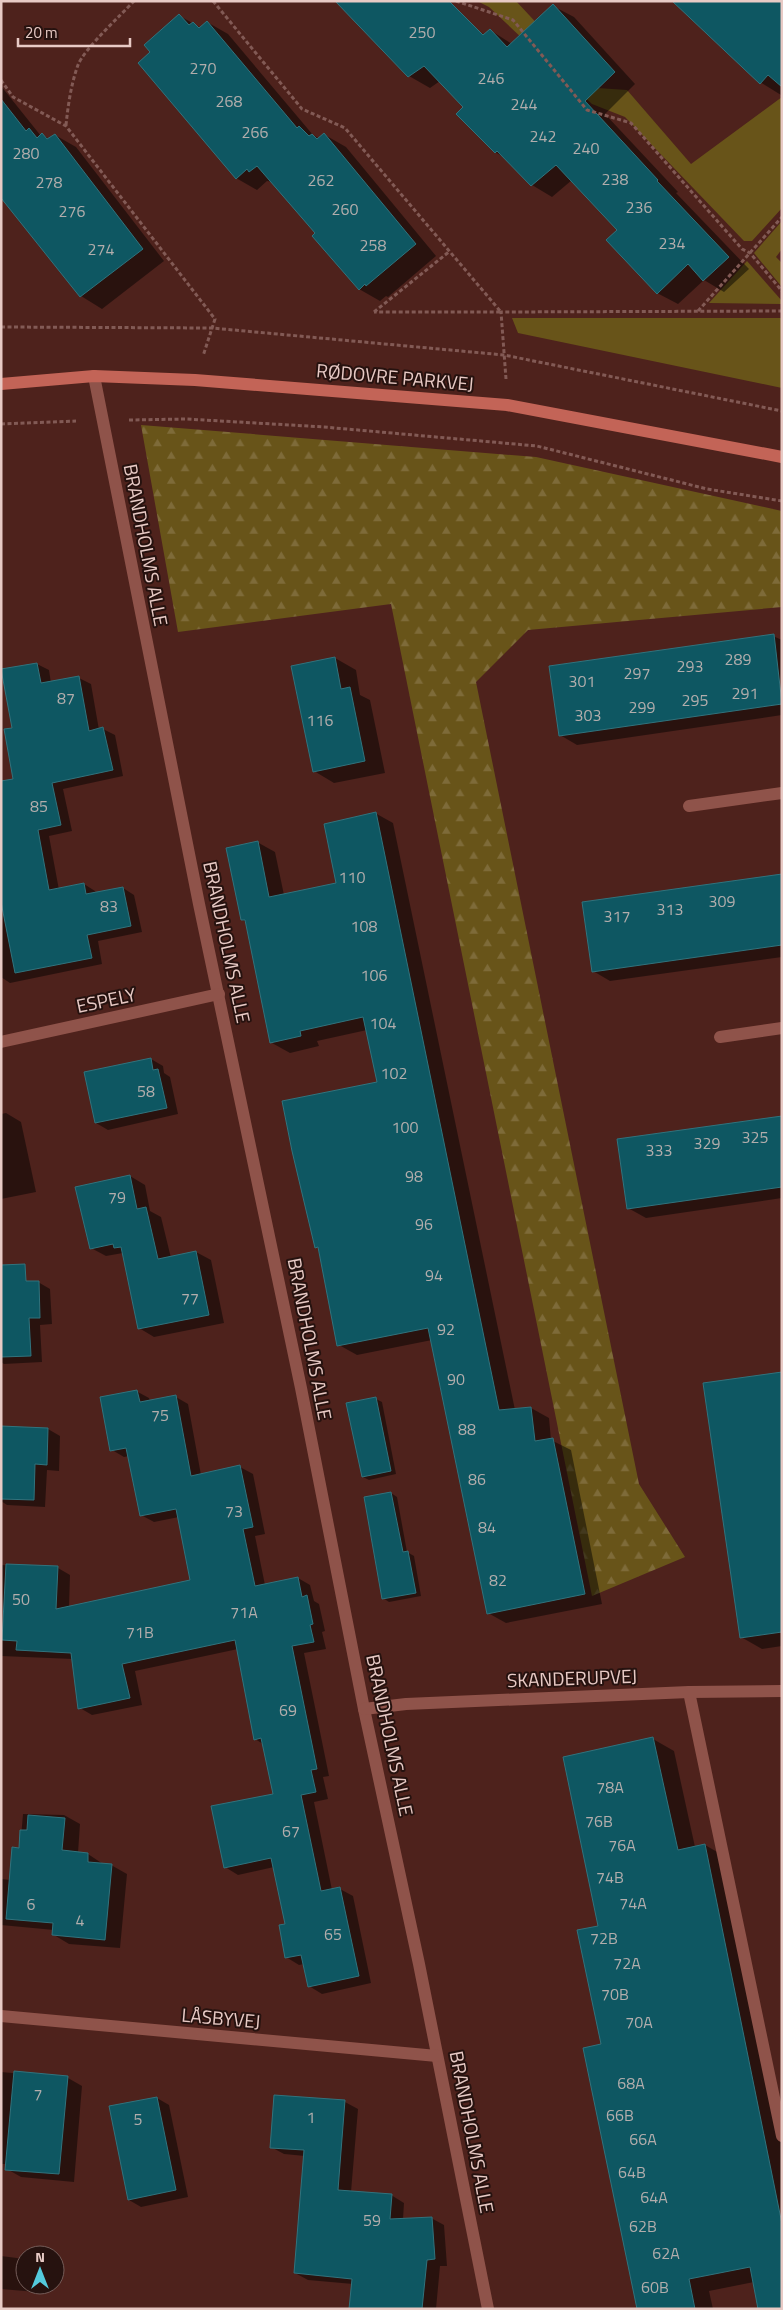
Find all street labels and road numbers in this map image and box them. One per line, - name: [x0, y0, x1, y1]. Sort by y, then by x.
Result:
- street label: RØDOVRE PARKVEJ: [315, 355, 475, 398]
- street label: BRANDHOLMS ALLE: [117, 461, 176, 628]
- street label: BRANDHOLMS ALLE: [196, 858, 259, 1025]
- street label: ESPELY: [73, 979, 139, 1020]
- street label: BRANDHOLMS ALLE: [281, 1255, 340, 1422]
- street label: BRANDHOLMS ALLE: [359, 1651, 422, 1818]
- street label: SKANDERUPVEJ: [506, 1661, 638, 1694]
- street label: LÅSBYVEJ: [180, 2000, 262, 2035]
- street label: BRANDHOLMS ALLE: [443, 2048, 502, 2215]

